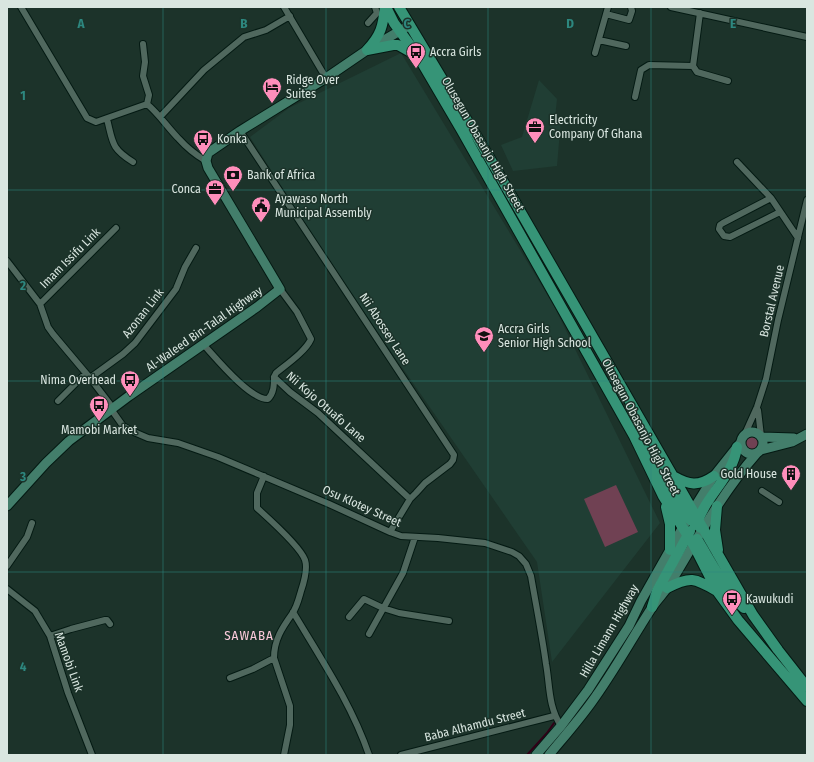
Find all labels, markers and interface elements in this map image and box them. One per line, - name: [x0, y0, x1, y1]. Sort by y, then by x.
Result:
- text: A: [76, 16, 85, 31]
- text: B: [240, 16, 248, 31]
- text: C: [404, 16, 411, 31]
- text: D: [566, 16, 574, 31]
- text: E: [730, 16, 736, 31]
- bus stop icon: Accra Girls: [405, 41, 427, 69]
- place label: Accra Girls: [430, 45, 481, 59]
- place label: Ridge Over Suites: [286, 73, 340, 101]
- street label: Olusegun Obasanjo High Street: [439, 74, 527, 214]
- hotel icon: Ridge Over Suites: [261, 76, 283, 104]
- text: 1: [20, 88, 26, 103]
- place label: Electricity Company Of Ghana: [549, 113, 642, 141]
- office icon: Electricity Company Of Ghana: [524, 116, 546, 144]
- bus stop icon: Konka: [192, 128, 214, 156]
- place label: Konka: [217, 132, 247, 146]
- bank icon: Bank of Africa: [222, 164, 244, 192]
- place label: Bank of Africa: [247, 168, 315, 182]
- office icon: Conca: [204, 178, 226, 206]
- place label: Conca: [172, 182, 201, 196]
- place label: Ayawaso North Municipal Assembly: [275, 192, 372, 220]
- public building icon: Ayawaso North Municipal Assembly: [250, 195, 272, 223]
- street label: Imam Issifu Link: [37, 225, 103, 291]
- street label: Borstal Avenue: [757, 263, 787, 338]
- text: 2: [19, 278, 26, 293]
- street label: Al-Waleed Bin-Talal Highway: [143, 283, 265, 375]
- street label: Azonan Link: [119, 285, 167, 341]
- street label: Nii Abossey Lane: [357, 291, 413, 368]
- place label: Accra Girls Senior High School: [498, 322, 591, 350]
- school or university icon: Accra Girls Senior High School: [473, 325, 495, 353]
- street label: Olusegun Obasanjo High Street: [599, 356, 683, 498]
- bus stop icon: Nima Overhead: [119, 369, 141, 397]
- street label: Nii Kojo Otuafo Lane: [283, 369, 369, 445]
- place label: Nima Overhead: [40, 373, 116, 387]
- bus stop icon: Mamobi Market: [88, 394, 110, 422]
- place label: Mamobi Market: [61, 423, 137, 437]
- building icon: Gold House: [780, 463, 802, 491]
- place label: Gold House: [721, 467, 777, 481]
- text: 3: [19, 469, 26, 484]
- street label: Osu Klotey Street: [320, 482, 404, 530]
- street label: Hilla Limann Highway: [577, 581, 642, 680]
- bus stop icon: Kawukudi: [721, 588, 743, 616]
- place label: Kawukudi: [746, 592, 793, 606]
- district label: SAWABA: [224, 628, 274, 643]
- street label: Mamobi Link: [52, 630, 86, 694]
- text: 4: [20, 659, 27, 674]
- street label: Baba Alhamdu Street: [423, 706, 527, 744]

